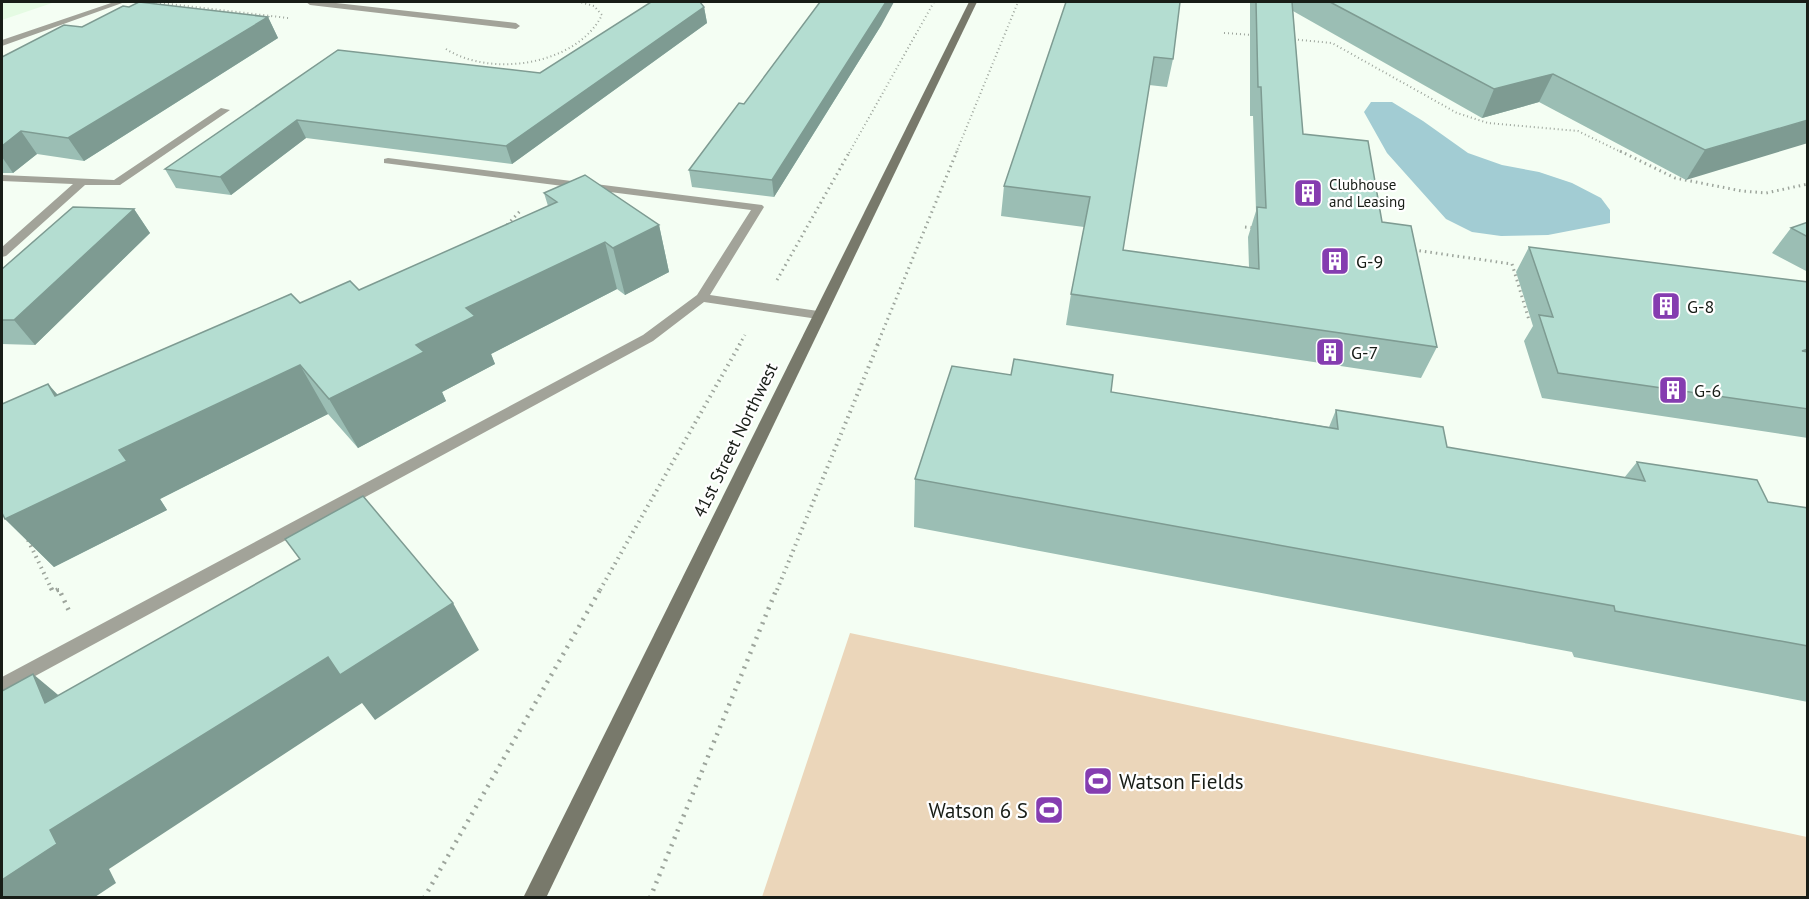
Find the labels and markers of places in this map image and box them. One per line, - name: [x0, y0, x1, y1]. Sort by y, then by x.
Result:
- place label: Clubhouse and Leasing: [1329, 175, 1405, 211]
- building icon: Clubhouse and Leasing: [1292, 177, 1324, 209]
- building icon: G-9: [1319, 245, 1351, 277]
- place label: G-9: [1356, 250, 1383, 273]
- building icon: G-8: [1650, 290, 1682, 322]
- place label: G-8: [1687, 295, 1714, 318]
- building icon: G-7: [1314, 336, 1346, 368]
- place label: G-7: [1351, 341, 1378, 364]
- building icon: G-6: [1657, 374, 1689, 406]
- place label: G-6: [1694, 379, 1721, 402]
- sports icon: Watson Fields: [1082, 765, 1114, 797]
- place label: Watson Fields: [1119, 768, 1244, 795]
- sports icon: Watson 6 S: [1033, 794, 1065, 826]
- place label: Watson 6 S: [929, 797, 1028, 824]

